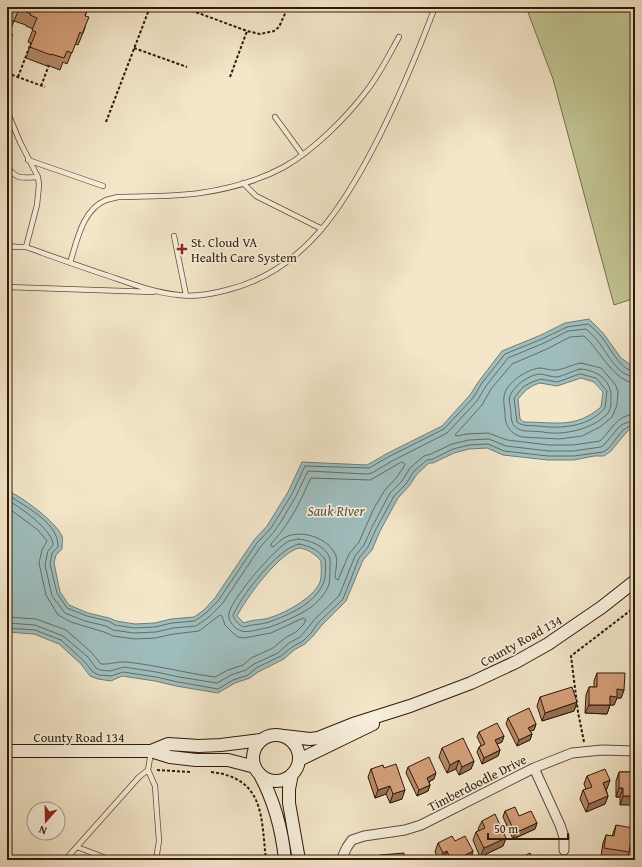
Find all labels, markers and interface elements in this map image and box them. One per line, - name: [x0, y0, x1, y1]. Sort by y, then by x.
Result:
- place label: St. Cloud VA Health Care System: [191, 233, 297, 267]
- marker: St. Cloud VA Health Care System: [176, 243, 188, 255]
- water label: Sauk River: [307, 501, 365, 521]
- street label: County Road 134: [477, 611, 565, 671]
- street label: County Road 134: [34, 728, 124, 747]
- street label: Timberdoodle Drive: [424, 750, 530, 816]
- north arrow: [26, 801, 66, 841]
- scale bar: [488, 815, 568, 841]
- text: 50 m: [494, 820, 518, 837]
- text: N: [36, 821, 49, 839]

